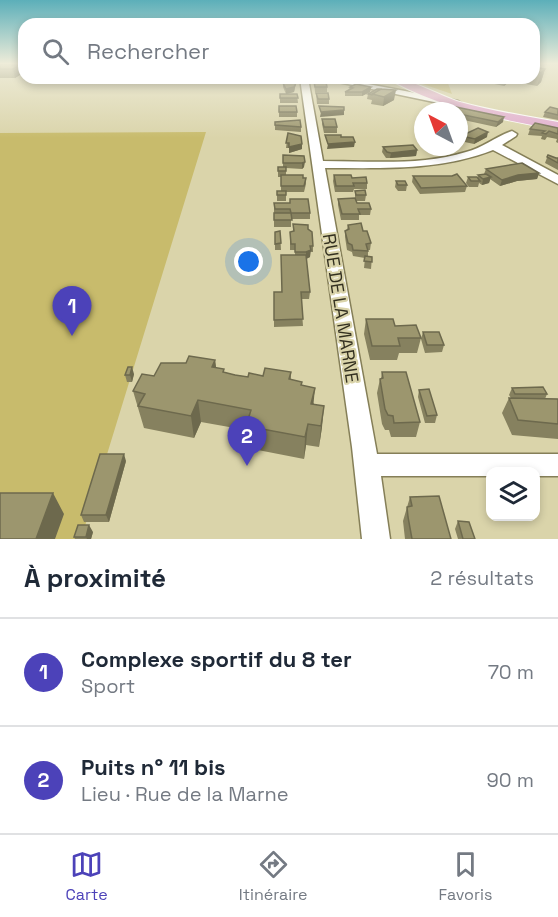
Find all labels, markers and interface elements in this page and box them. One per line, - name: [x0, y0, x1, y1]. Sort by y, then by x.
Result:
- search box: [18, 18, 540, 84]
- icon: search: [39, 35, 72, 68]
- text: Rechercher: [87, 37, 209, 65]
- north arrow: [414, 102, 468, 156]
- street label: RUE DE LA MARNE: [318, 232, 364, 384]
- your location: [234, 247, 263, 276]
- pin: 1: [52, 286, 92, 336]
- pin: 2: [228, 416, 266, 466]
- map controls: [486, 467, 540, 521]
- button: layers: [486, 467, 540, 521]
- text: À proximité: [24, 561, 166, 595]
- text: 2 résultats: [430, 565, 534, 591]
- text: Complexe sportif du 8 ter: [81, 645, 352, 673]
- text: 1: [39, 659, 48, 685]
- text: 70 m: [488, 659, 534, 685]
- text: Sport: [81, 673, 135, 699]
- text: Puits n° 11 bis: [81, 753, 226, 781]
- text: 2: [38, 767, 49, 793]
- text: 90 m: [487, 767, 534, 793]
- text: Lieu · Rue de la Marne: [81, 781, 289, 807]
- tab: Carte: [66, 848, 108, 905]
- tab: Itinéraire: [239, 848, 307, 905]
- tab: Favoris: [439, 848, 492, 905]

